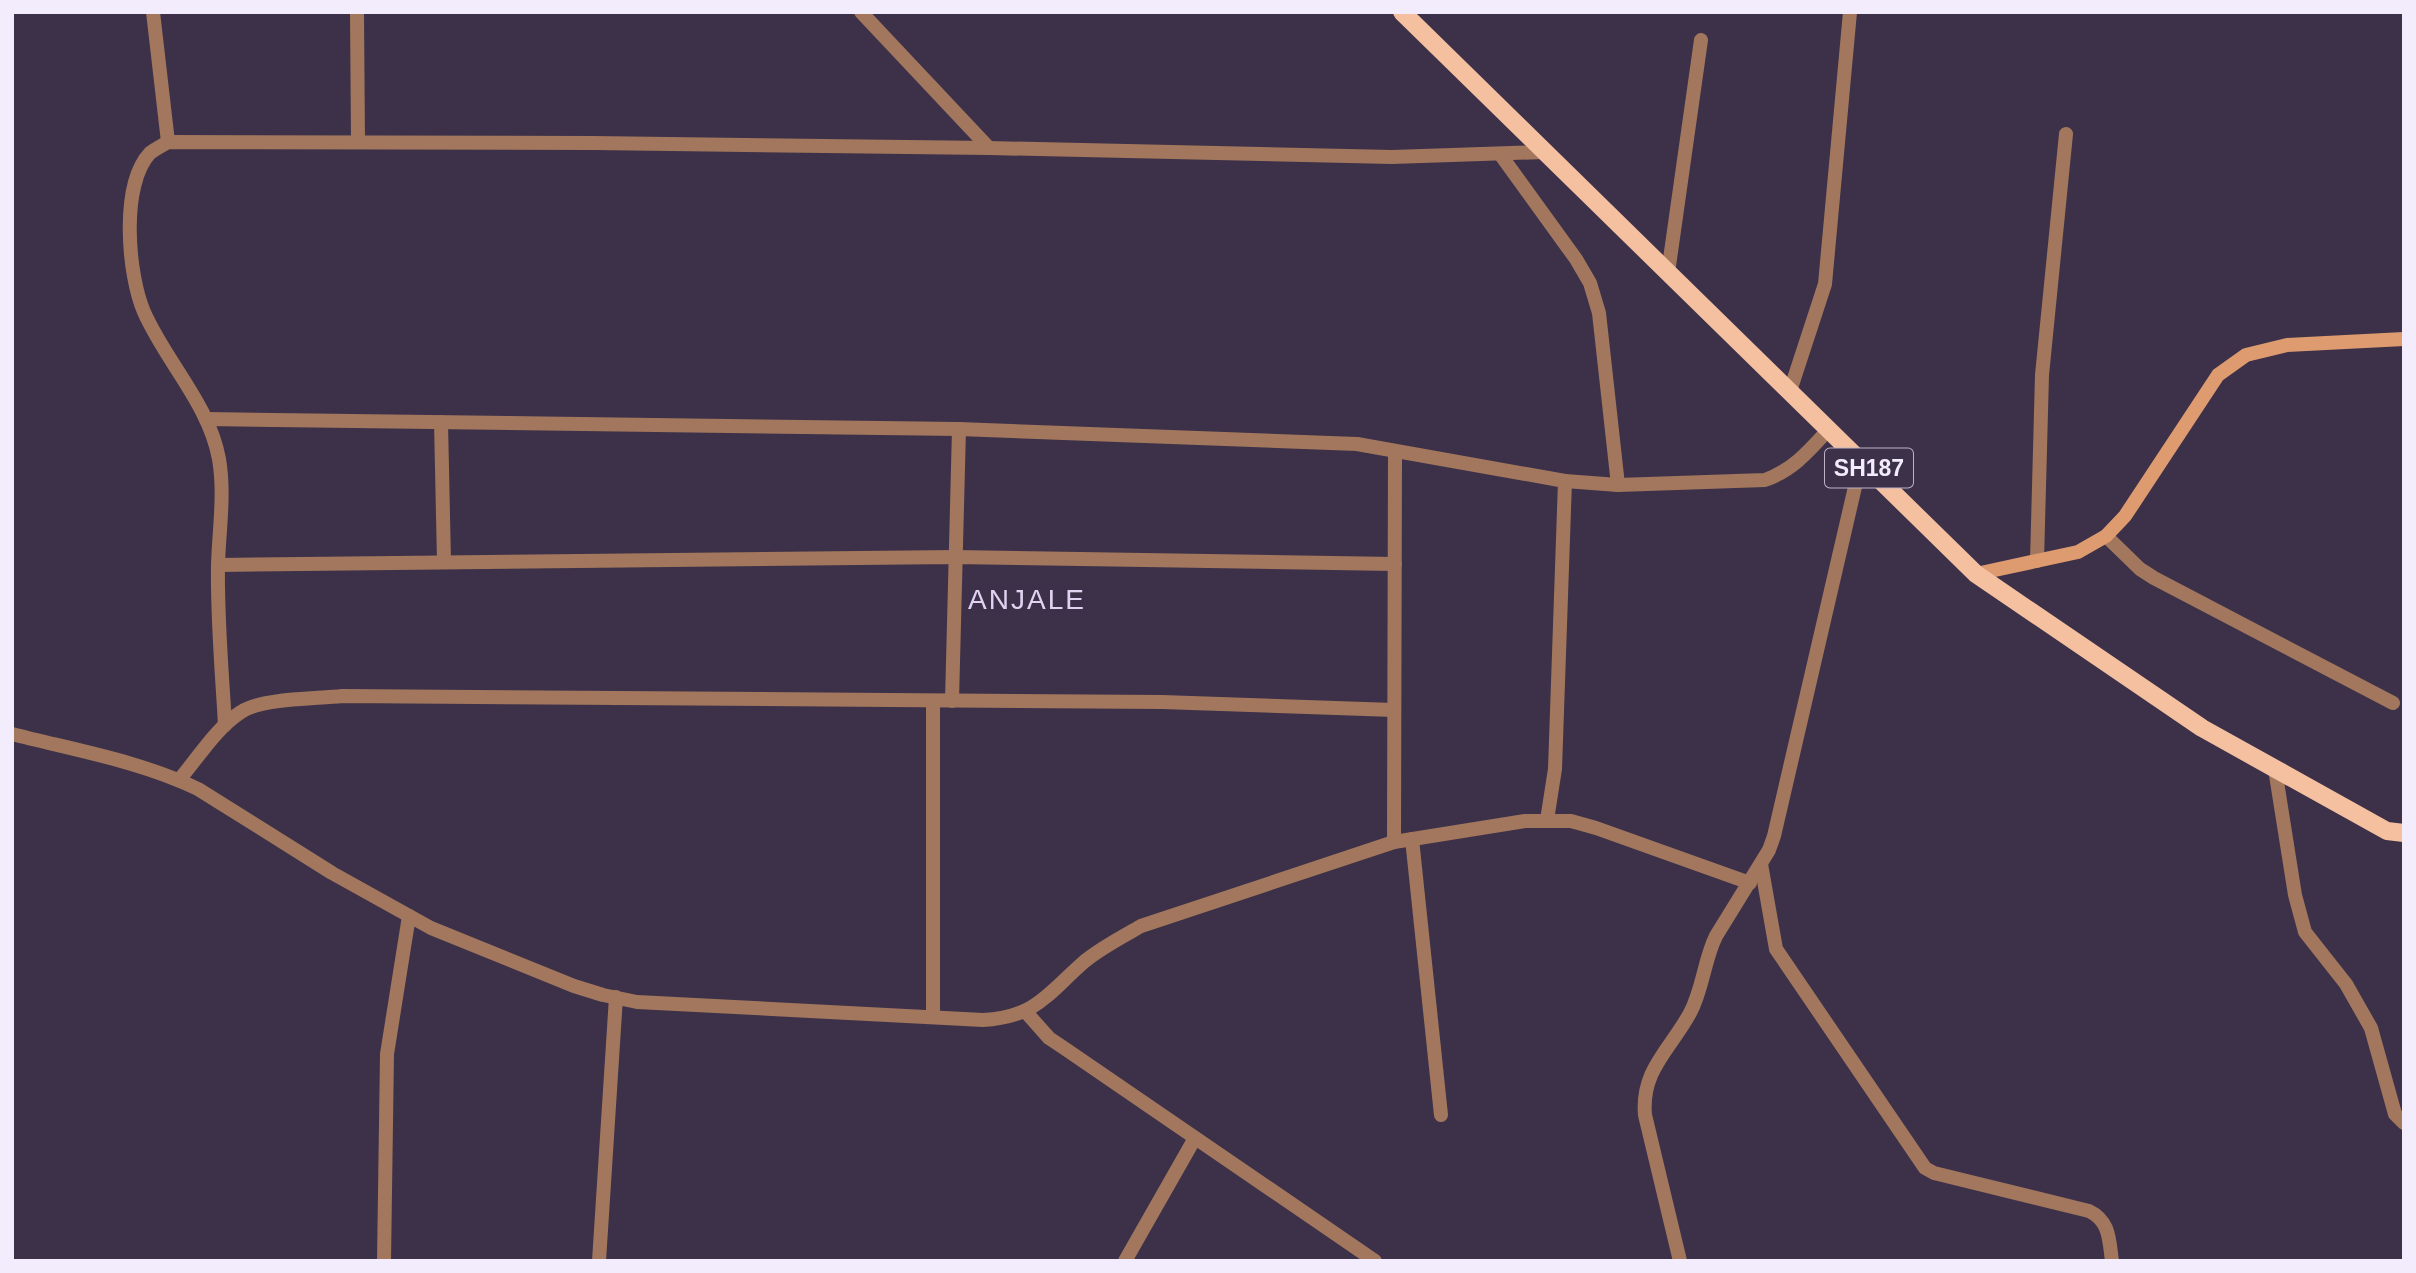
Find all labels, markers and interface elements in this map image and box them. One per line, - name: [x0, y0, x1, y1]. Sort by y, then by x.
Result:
- road number: SH187: [1825, 448, 1913, 488]
- district label: ANJALE: [968, 584, 1086, 615]

